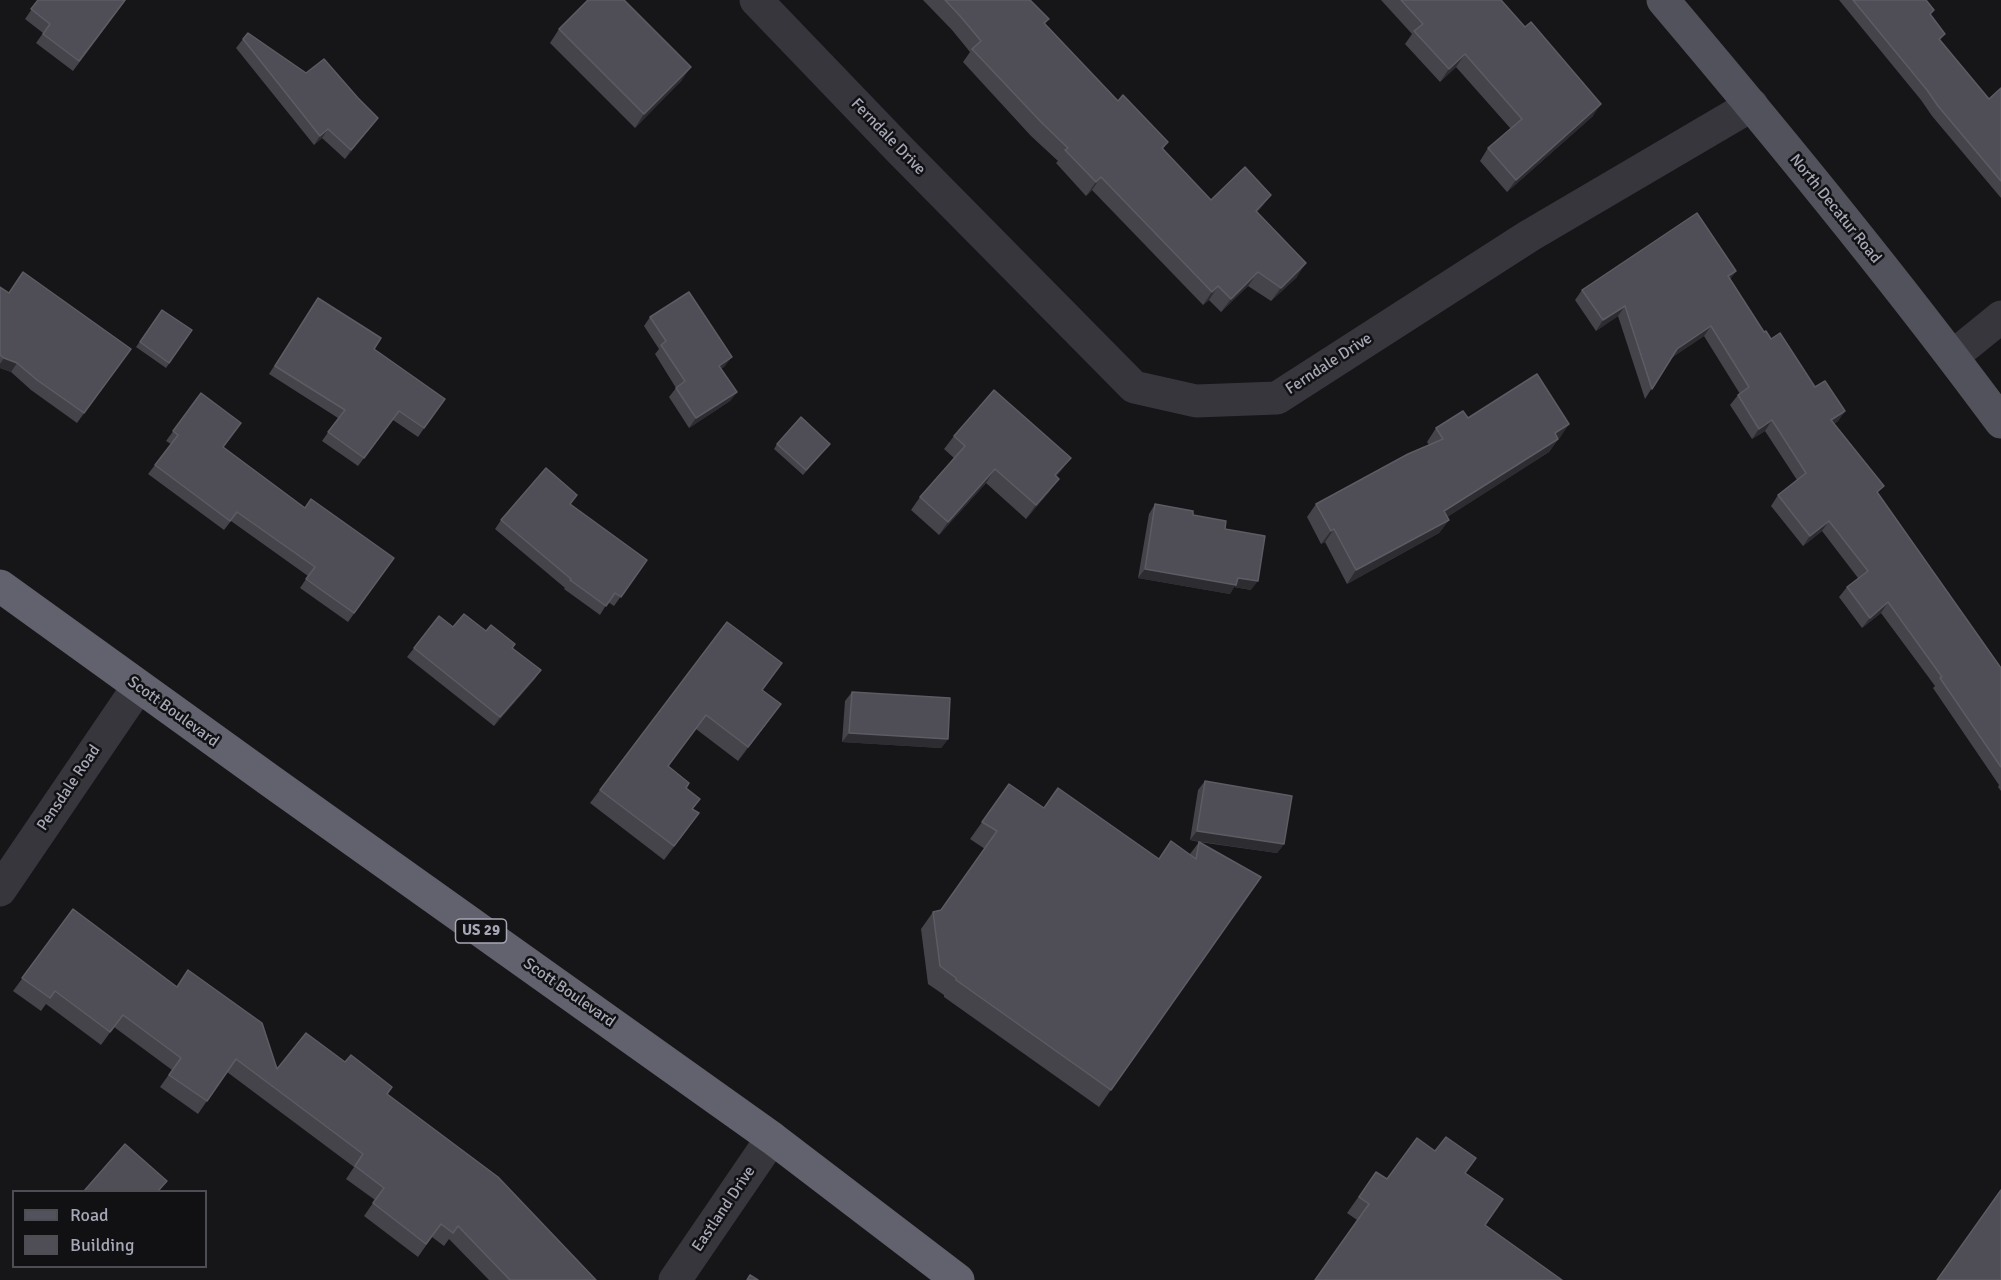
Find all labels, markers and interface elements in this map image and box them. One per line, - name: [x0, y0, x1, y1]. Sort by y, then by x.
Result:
- street label: Ferndale Drive: [847, 95, 929, 179]
- street label: North Decatur Road: [1785, 150, 1885, 268]
- street label: Ferndale Drive: [1282, 329, 1376, 399]
- street label: Scott Boulevard: [124, 673, 222, 751]
- street label: Pensdale Road: [33, 741, 105, 835]
- road number: US 29: [456, 919, 506, 943]
- street label: Scott Boulevard: [519, 954, 619, 1032]
- street label: Eastland Drive: [688, 1163, 760, 1255]
- legend: [12, 1190, 207, 1268]
- text: Road: [70, 1204, 109, 1226]
- text: Building: [70, 1234, 134, 1256]

